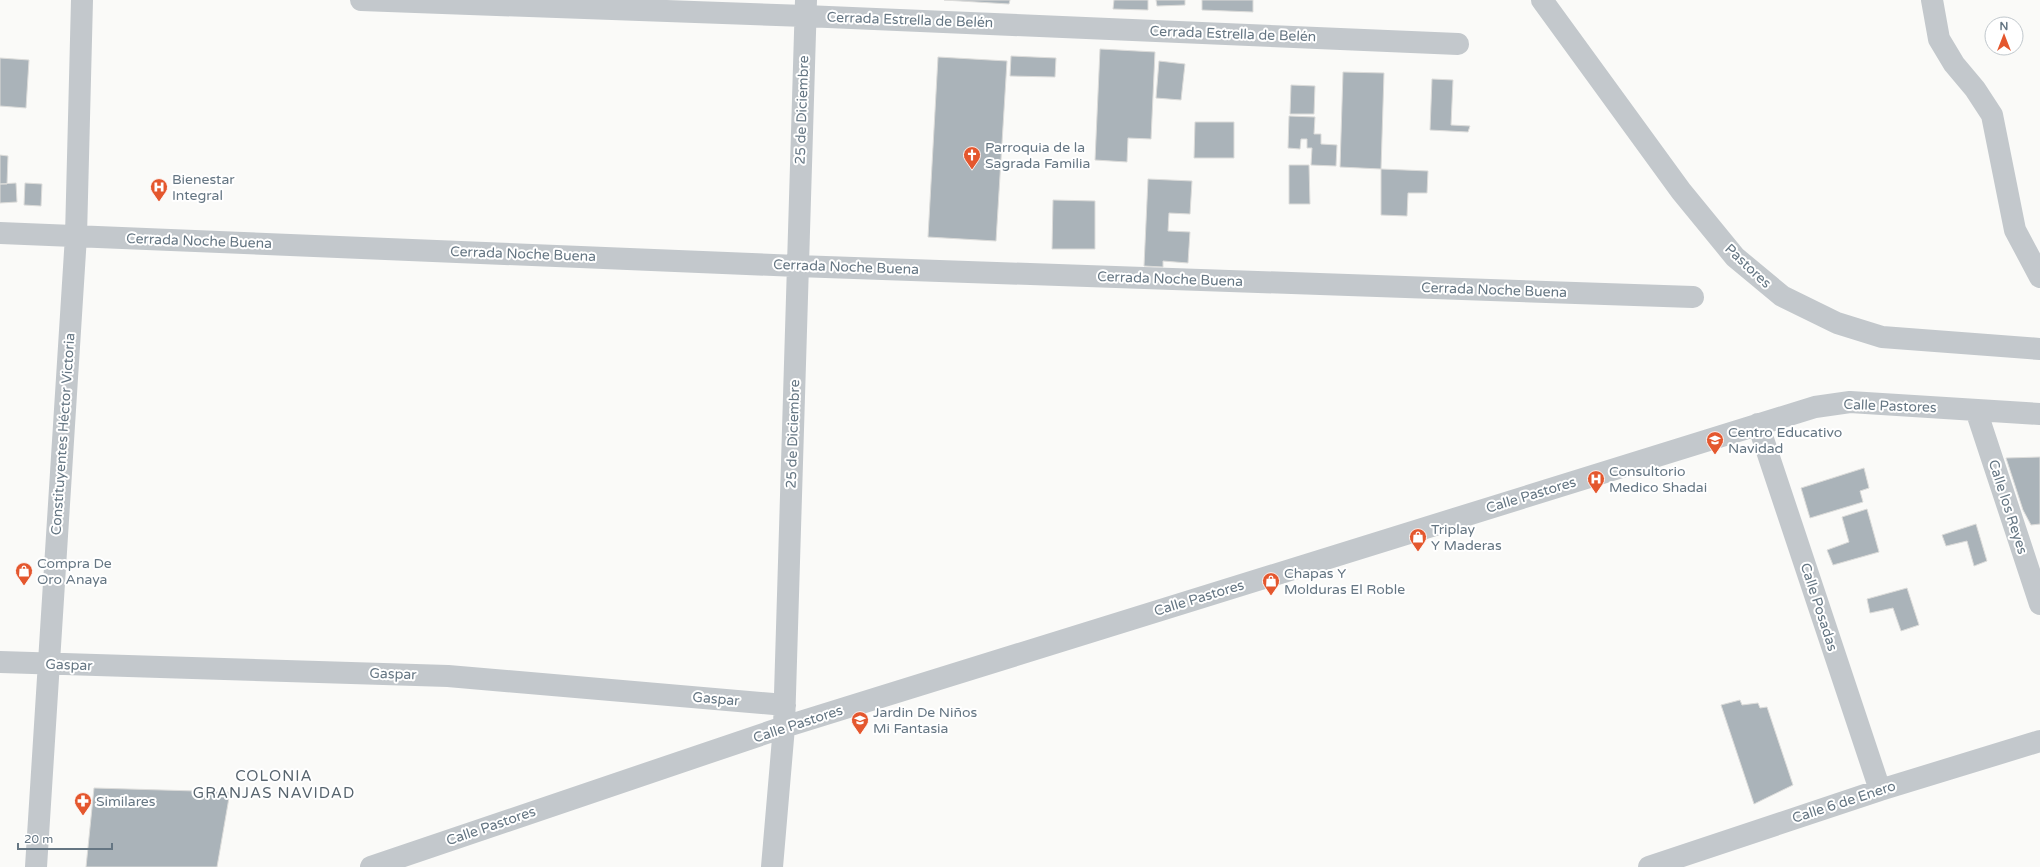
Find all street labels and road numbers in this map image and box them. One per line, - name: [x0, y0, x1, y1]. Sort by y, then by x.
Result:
- street label: Cerrada Estrella de Belén: [826, 9, 994, 31]
- street label: Cerrada Estrella de Belén: [1149, 23, 1317, 45]
- street label: 25 de Diciembre: [792, 55, 812, 165]
- street label: Cerrada Noche Buena: [126, 230, 272, 252]
- street label: Pastores: [1721, 240, 1775, 292]
- street label: Cerrada Noche Buena: [450, 243, 596, 265]
- street label: Cerrada Noche Buena: [773, 256, 919, 278]
- street label: Cerrada Noche Buena: [1097, 268, 1243, 290]
- street label: Cerrada Noche Buena: [1421, 279, 1567, 301]
- street label: Constituyentes Héctor Victoria: [47, 332, 79, 536]
- street label: 25 de Diciembre: [783, 379, 803, 489]
- street label: Calle Pastores: [1843, 396, 1937, 416]
- street label: Calle los Reyes: [1985, 458, 2031, 557]
- street label: Calle Pastores: [1484, 473, 1578, 517]
- street label: Calle Posadas: [1797, 561, 1841, 654]
- street label: Calle Pastores: [1152, 576, 1246, 620]
- street label: Gaspar: [45, 656, 94, 674]
- street label: Gaspar: [369, 665, 418, 683]
- street label: Gaspar: [692, 688, 741, 710]
- street label: Calle Pastores: [751, 701, 845, 746]
- street label: Calle 6 de Enero: [1790, 777, 1898, 827]
- street label: Calle Pastores: [444, 803, 538, 849]

